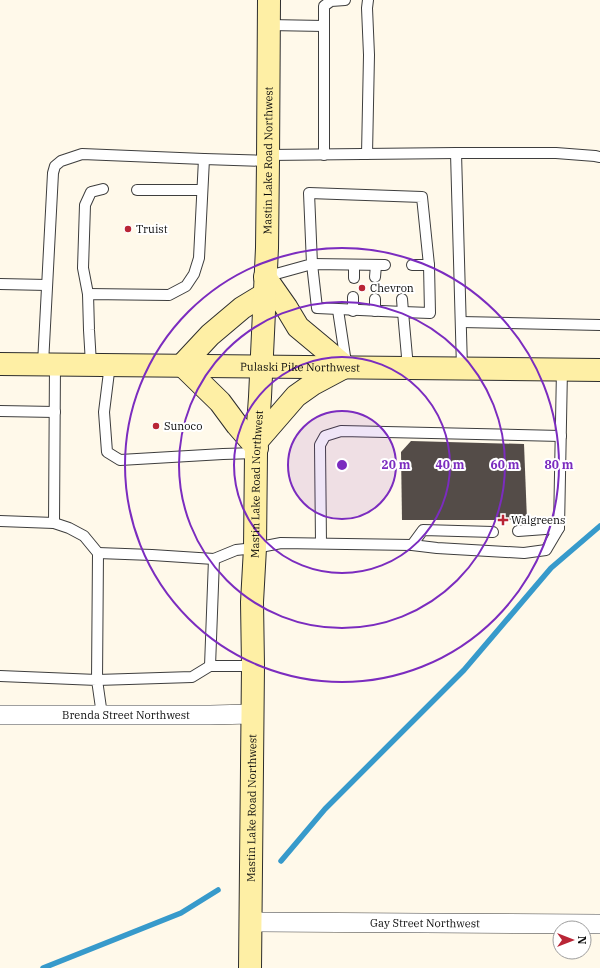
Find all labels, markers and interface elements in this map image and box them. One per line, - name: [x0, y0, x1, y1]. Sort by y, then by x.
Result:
- street label: Mastin Lake Road Northwest: [260, 86, 275, 234]
- place label: Truist: [136, 222, 168, 236]
- marker: Truist: [123, 224, 133, 234]
- place label: Chevron: [370, 281, 414, 295]
- marker: Chevron: [357, 283, 367, 293]
- street label: Pulaski Pike Northwest: [240, 359, 360, 375]
- street label: Mastin Lake Road Northwest: [247, 410, 266, 558]
- place label: Sunoco: [164, 419, 202, 433]
- marker: Sunoco: [151, 421, 161, 431]
- text: 20 m: [382, 457, 411, 472]
- text: 40 m: [436, 457, 465, 472]
- text: 60 m: [491, 457, 520, 472]
- text: 80 m: [545, 457, 574, 472]
- centre of rings: [335, 458, 349, 472]
- place label: Walgreens: [511, 513, 565, 527]
- marker: Walgreens: [498, 515, 508, 525]
- street label: Brenda Street Northwest: [62, 708, 190, 722]
- street label: Mastin Lake Road Northwest: [244, 734, 259, 882]
- street label: Gay Street Northwest: [370, 916, 480, 930]
- north arrow: [552, 920, 592, 960]
- text: N: [575, 936, 589, 945]

